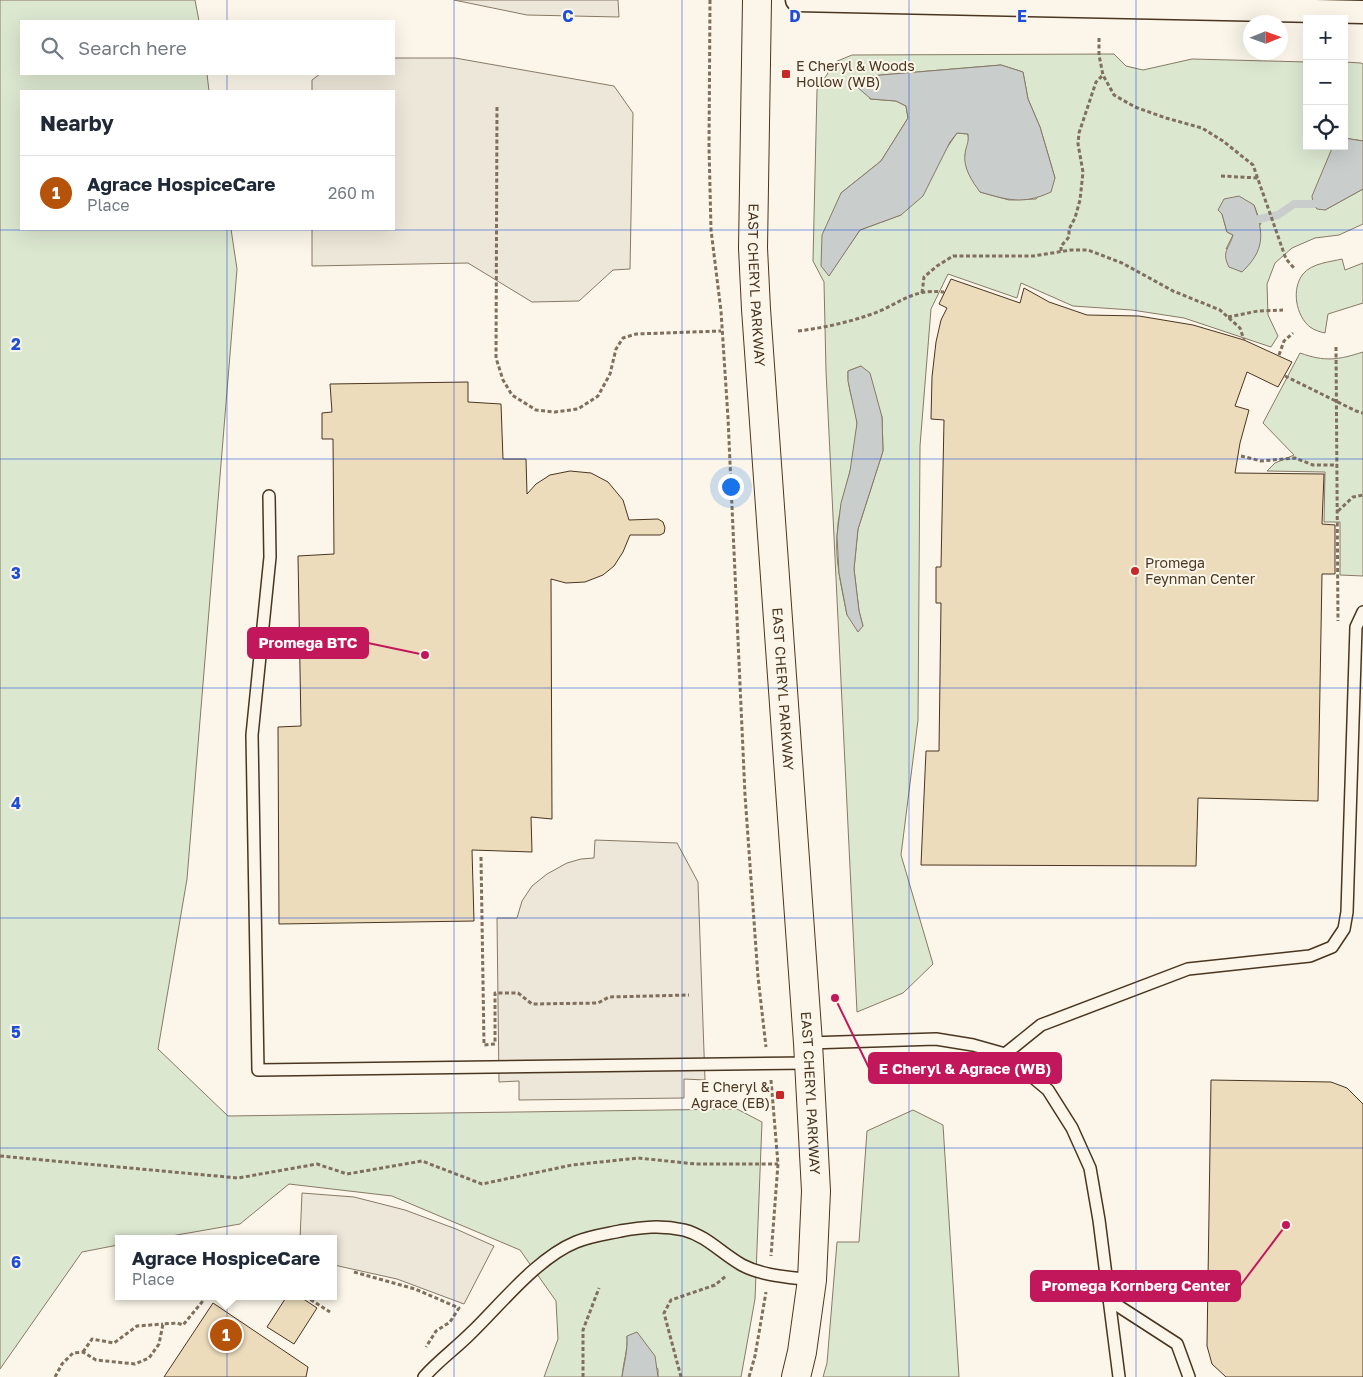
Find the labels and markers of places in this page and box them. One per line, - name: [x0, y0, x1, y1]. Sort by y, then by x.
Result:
- place label: E Cheryl & Woods Hollow (WB): [796, 57, 915, 90]
- marker: E Cheryl & Woods Hollow (WB): [780, 68, 792, 80]
- place label: Promega Feynman Center: [1145, 554, 1256, 587]
- marker: Promega Feynman Center: [1129, 565, 1141, 577]
- callout: Promega BTC: [248, 628, 368, 658]
- callout: E Cheryl & Agrace (WB): [869, 1053, 1061, 1083]
- place label: E Cheryl & Agrace (EB): [691, 1078, 771, 1111]
- marker: E Cheryl & Agrace (EB): [774, 1089, 786, 1101]
- callout: Promega Kornberg Center: [1031, 1271, 1240, 1301]
- pin: 1: [210, 1316, 242, 1354]

